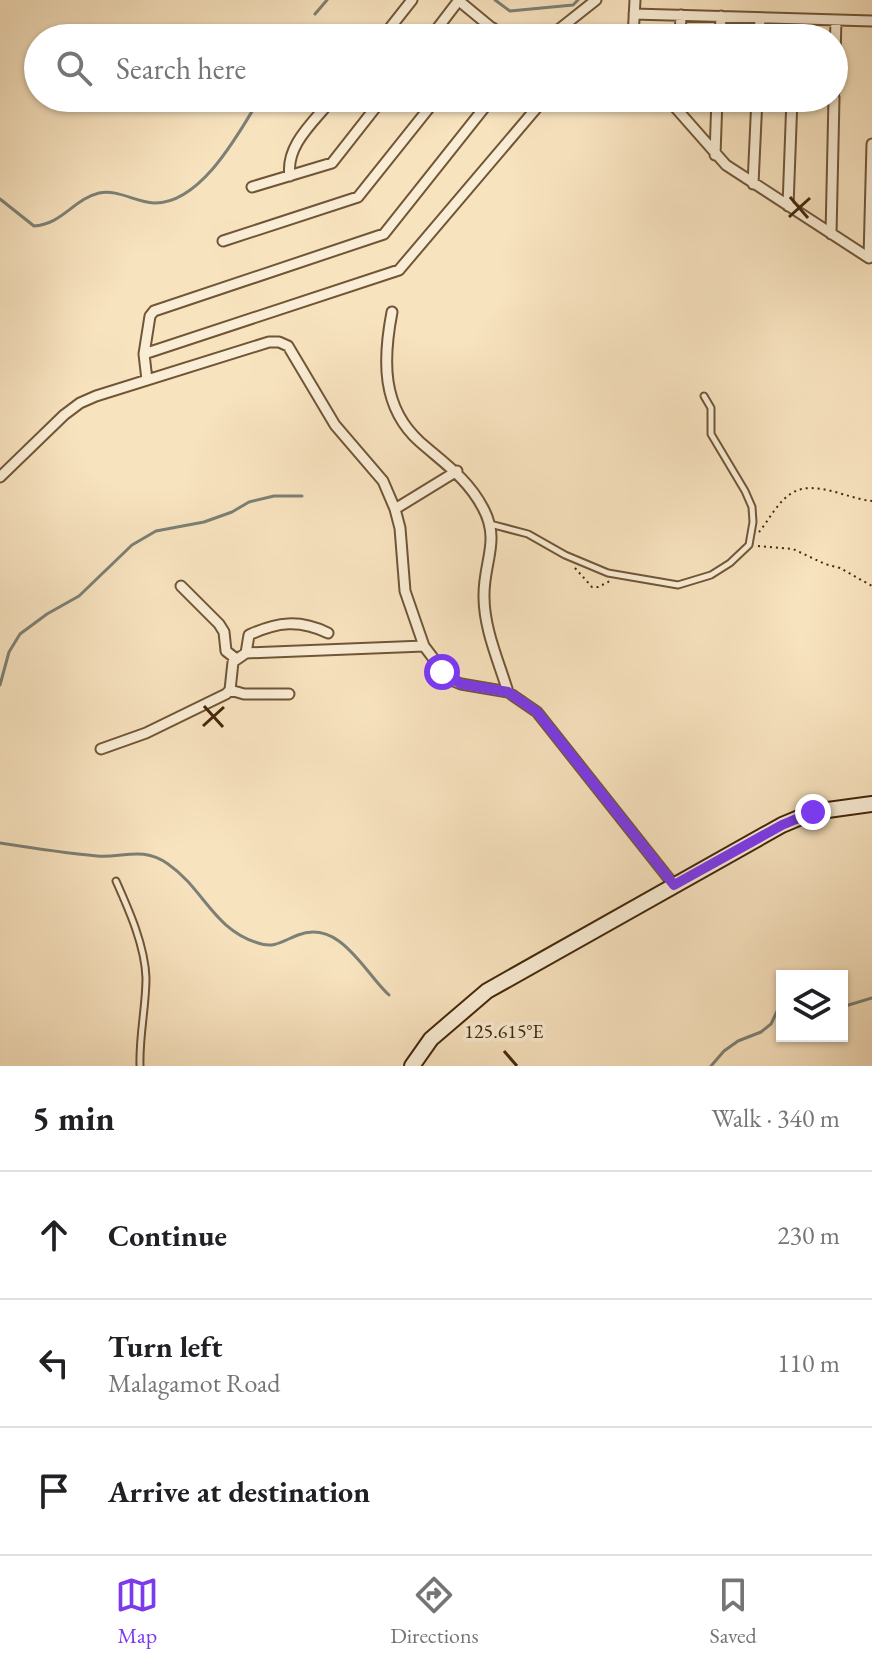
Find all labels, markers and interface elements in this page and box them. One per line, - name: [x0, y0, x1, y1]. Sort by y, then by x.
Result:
- search box: [24, 24, 848, 112]
- icon: search: [52, 46, 96, 90]
- text: Search here: [116, 49, 246, 88]
- route start: [424, 654, 460, 690]
- route end: [795, 794, 831, 830]
- map controls: [776, 970, 848, 1042]
- button: layers: [776, 970, 848, 1042]
- text: 125.615°E: [464, 1018, 544, 1044]
- text: 5 min: [32, 1096, 115, 1140]
- text: Walk · 340 m: [712, 1101, 840, 1135]
- icon: ahead: [32, 1213, 76, 1257]
- text: Continue: [108, 1216, 227, 1255]
- text: 230 m: [777, 1218, 840, 1252]
- text: Turn left: [108, 1327, 222, 1366]
- icon: left: [32, 1341, 76, 1385]
- text: 110 m: [777, 1346, 840, 1380]
- text: Malagamot Road: [108, 1366, 280, 1400]
- icon: arrive: [32, 1469, 76, 1513]
- text: Arrive at destination: [108, 1472, 370, 1511]
- tab: Map: [115, 1573, 159, 1650]
- tab: Directions: [390, 1573, 479, 1650]
- tab: Saved: [709, 1573, 757, 1650]

